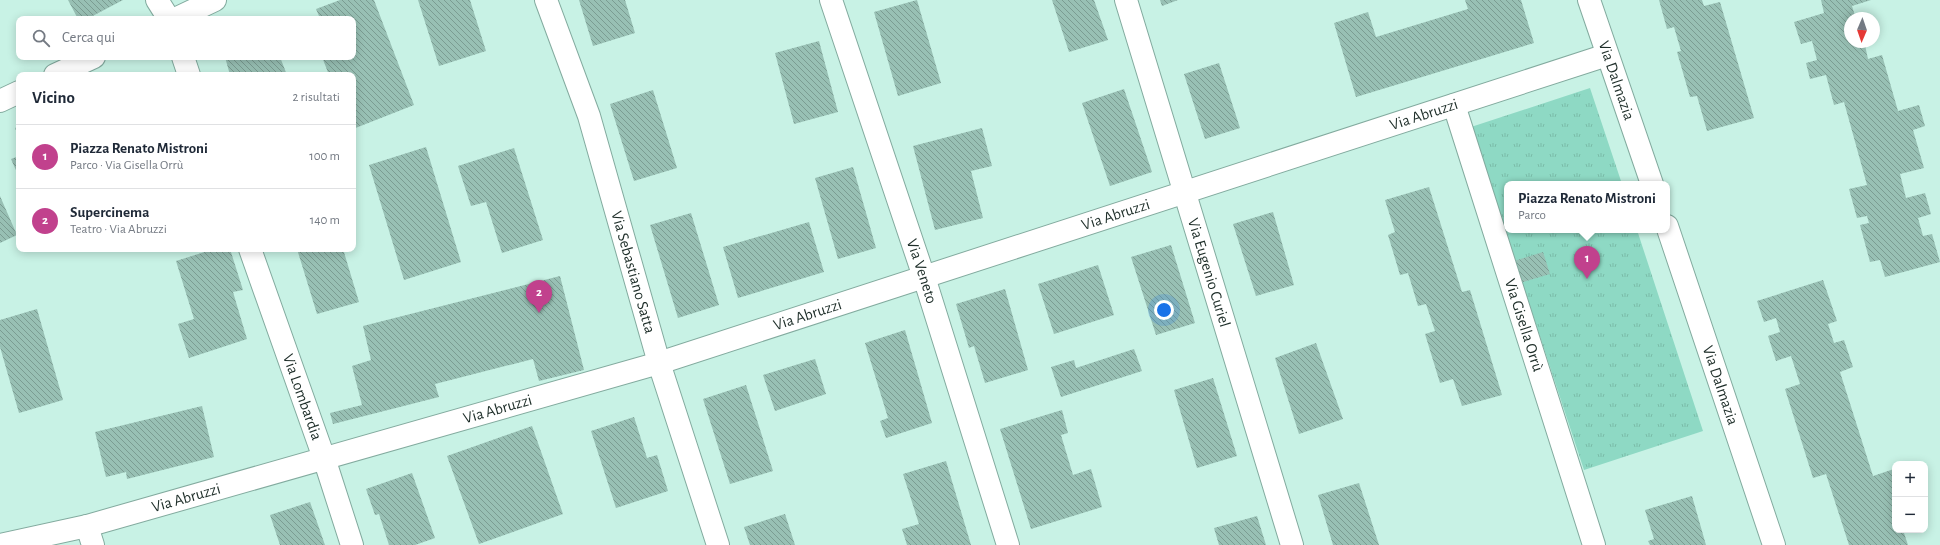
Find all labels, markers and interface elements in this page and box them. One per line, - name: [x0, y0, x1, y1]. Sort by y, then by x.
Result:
- north arrow: [1844, 12, 1880, 48]
- search box: [16, 16, 356, 60]
- icon: search: [30, 27, 52, 49]
- text: Cerca qui: [62, 30, 115, 45]
- street label: Via Dalmazia: [1596, 39, 1638, 122]
- text: Vicino: [32, 89, 75, 106]
- text: 2 risultati: [292, 91, 340, 104]
- street label: Via Abruzzi: [1388, 96, 1460, 133]
- text: Piazza Renato Mistroni: [70, 141, 208, 156]
- text: 1: [43, 150, 47, 163]
- text: 100 m: [309, 150, 340, 163]
- text: Parco · Via Gisella Orrù: [70, 159, 183, 172]
- popup: [1504, 181, 1670, 233]
- text: Piazza Renato Mistroni: [1518, 191, 1656, 206]
- street label: Via Abruzzi: [1080, 196, 1152, 233]
- text: Supercinema: [70, 205, 149, 220]
- street label: Via Sebastiano Satta: [608, 209, 658, 335]
- text: Parco: [1518, 209, 1546, 222]
- text: 2: [42, 214, 48, 227]
- text: 140 m: [310, 214, 340, 227]
- street label: Via Eugenio Curiel: [1185, 216, 1233, 329]
- text: Teatro · Via Abruzzi: [70, 223, 167, 236]
- street label: Via Veneto: [904, 237, 940, 306]
- pin: 1: [1574, 246, 1600, 279]
- street label: Via Gisella Orrù: [1502, 277, 1546, 373]
- pin: 2: [526, 280, 552, 313]
- street label: Via Abruzzi: [771, 296, 844, 333]
- your location: [1154, 300, 1174, 320]
- street label: Via Dalmazia: [1700, 344, 1741, 427]
- street label: Via Lombardia: [280, 352, 325, 442]
- street label: Via Abruzzi: [461, 392, 534, 426]
- map controls: [1892, 461, 1928, 533]
- button: +: [1892, 461, 1928, 497]
- street label: Via Abruzzi: [150, 480, 222, 515]
- button: −: [1892, 497, 1928, 533]

